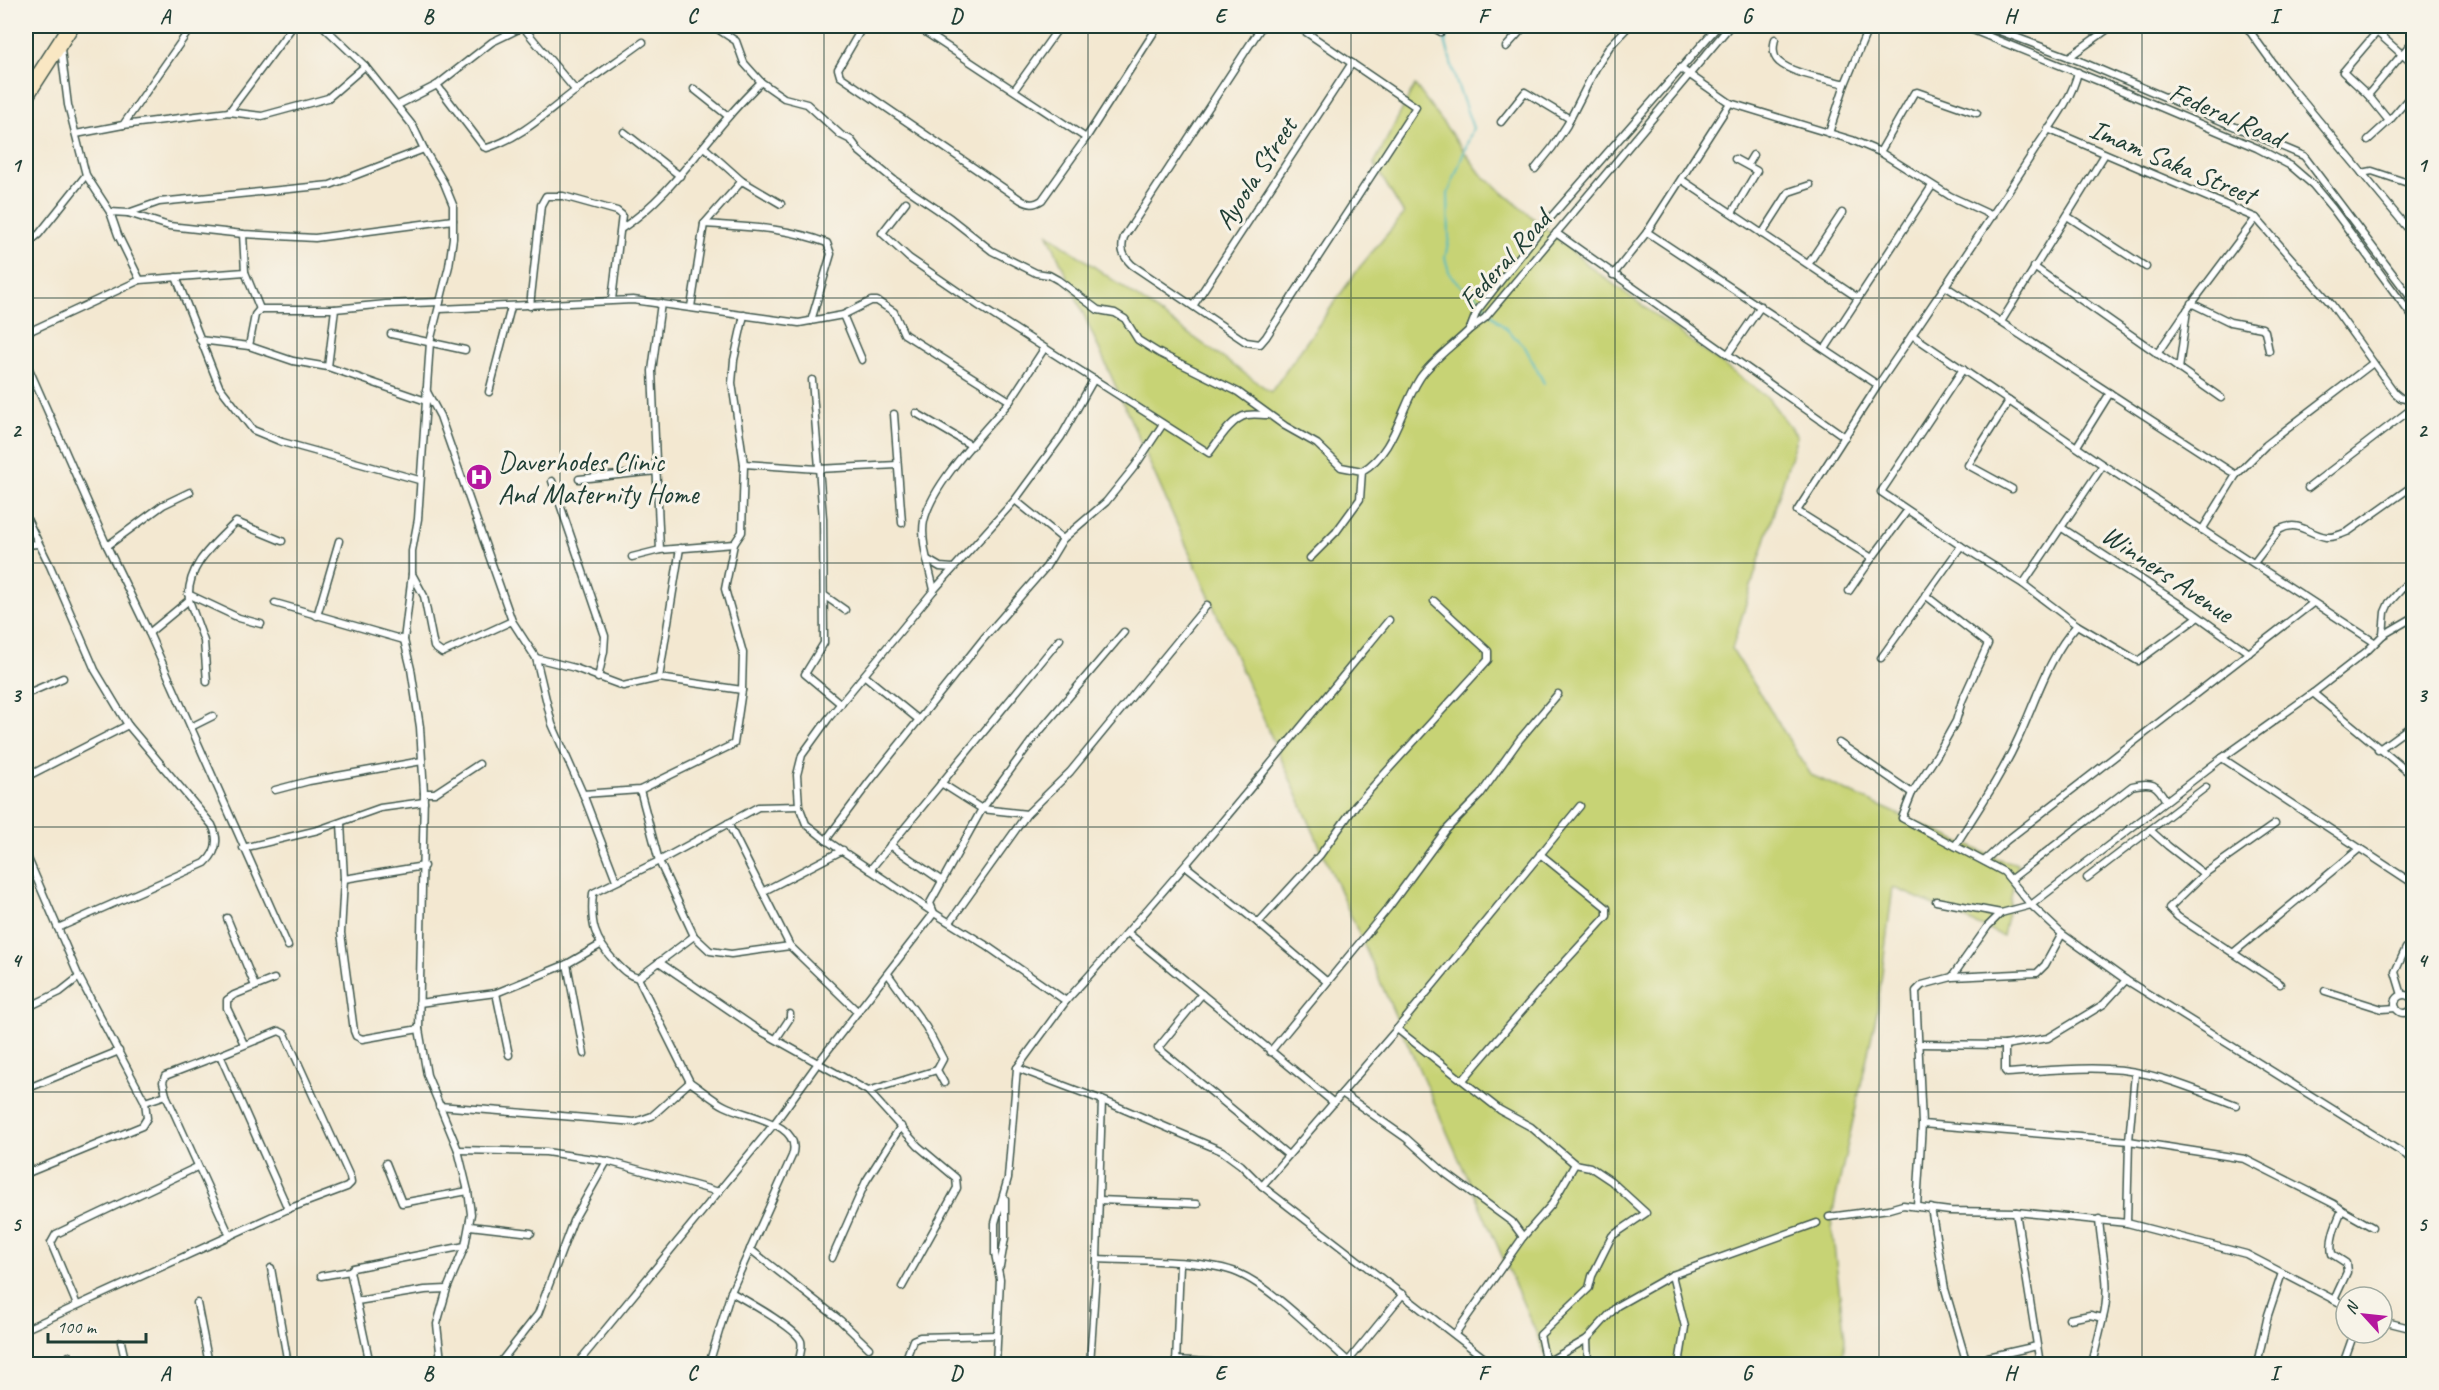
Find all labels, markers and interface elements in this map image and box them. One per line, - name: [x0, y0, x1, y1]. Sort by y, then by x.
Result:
- text: A: [160, 4, 172, 29]
- text: B: [423, 4, 435, 29]
- text: C: [687, 4, 699, 29]
- text: D: [950, 4, 964, 29]
- text: E: [1215, 4, 1229, 29]
- text: F: [1478, 4, 1492, 29]
- text: G: [1742, 4, 1755, 29]
- text: H: [2004, 4, 2019, 29]
- text: I: [2270, 4, 2283, 29]
- street label: Federal Road: [2164, 74, 2293, 157]
- street label: Ayoola Street: [1206, 108, 1306, 236]
- street label: Imam Saka Street: [2085, 111, 2264, 214]
- text: 1: [12, 153, 23, 178]
- text: 1: [2418, 153, 2429, 178]
- street label: Federal Road: [1451, 200, 1561, 316]
- text: 2: [12, 418, 23, 443]
- text: 2: [2418, 418, 2429, 443]
- place label: Daverhodes Clinic And Maternity Home: [498, 444, 700, 511]
- hospital icon: Daverhodes Clinic And Maternity Home: [464, 462, 494, 492]
- street label: Winners Avenue: [2095, 517, 2242, 631]
- text: 3: [12, 683, 23, 708]
- text: 3: [2418, 683, 2429, 708]
- text: 4: [12, 948, 24, 973]
- text: 4: [2418, 948, 2430, 973]
- text: 5: [12, 1212, 23, 1237]
- text: 5: [2418, 1212, 2429, 1237]
- north arrow: [2334, 1285, 2394, 1345]
- text: N: [2340, 1297, 2364, 1318]
- scale bar: [48, 1306, 146, 1344]
- text: 100 m: [57, 1316, 98, 1338]
- text: A: [160, 1361, 172, 1386]
- text: B: [423, 1361, 435, 1386]
- text: C: [687, 1361, 699, 1386]
- text: D: [950, 1361, 964, 1386]
- text: E: [1215, 1361, 1229, 1386]
- text: F: [1478, 1361, 1492, 1386]
- text: G: [1742, 1361, 1755, 1386]
- text: H: [2004, 1361, 2019, 1386]
- text: I: [2270, 1361, 2283, 1386]

